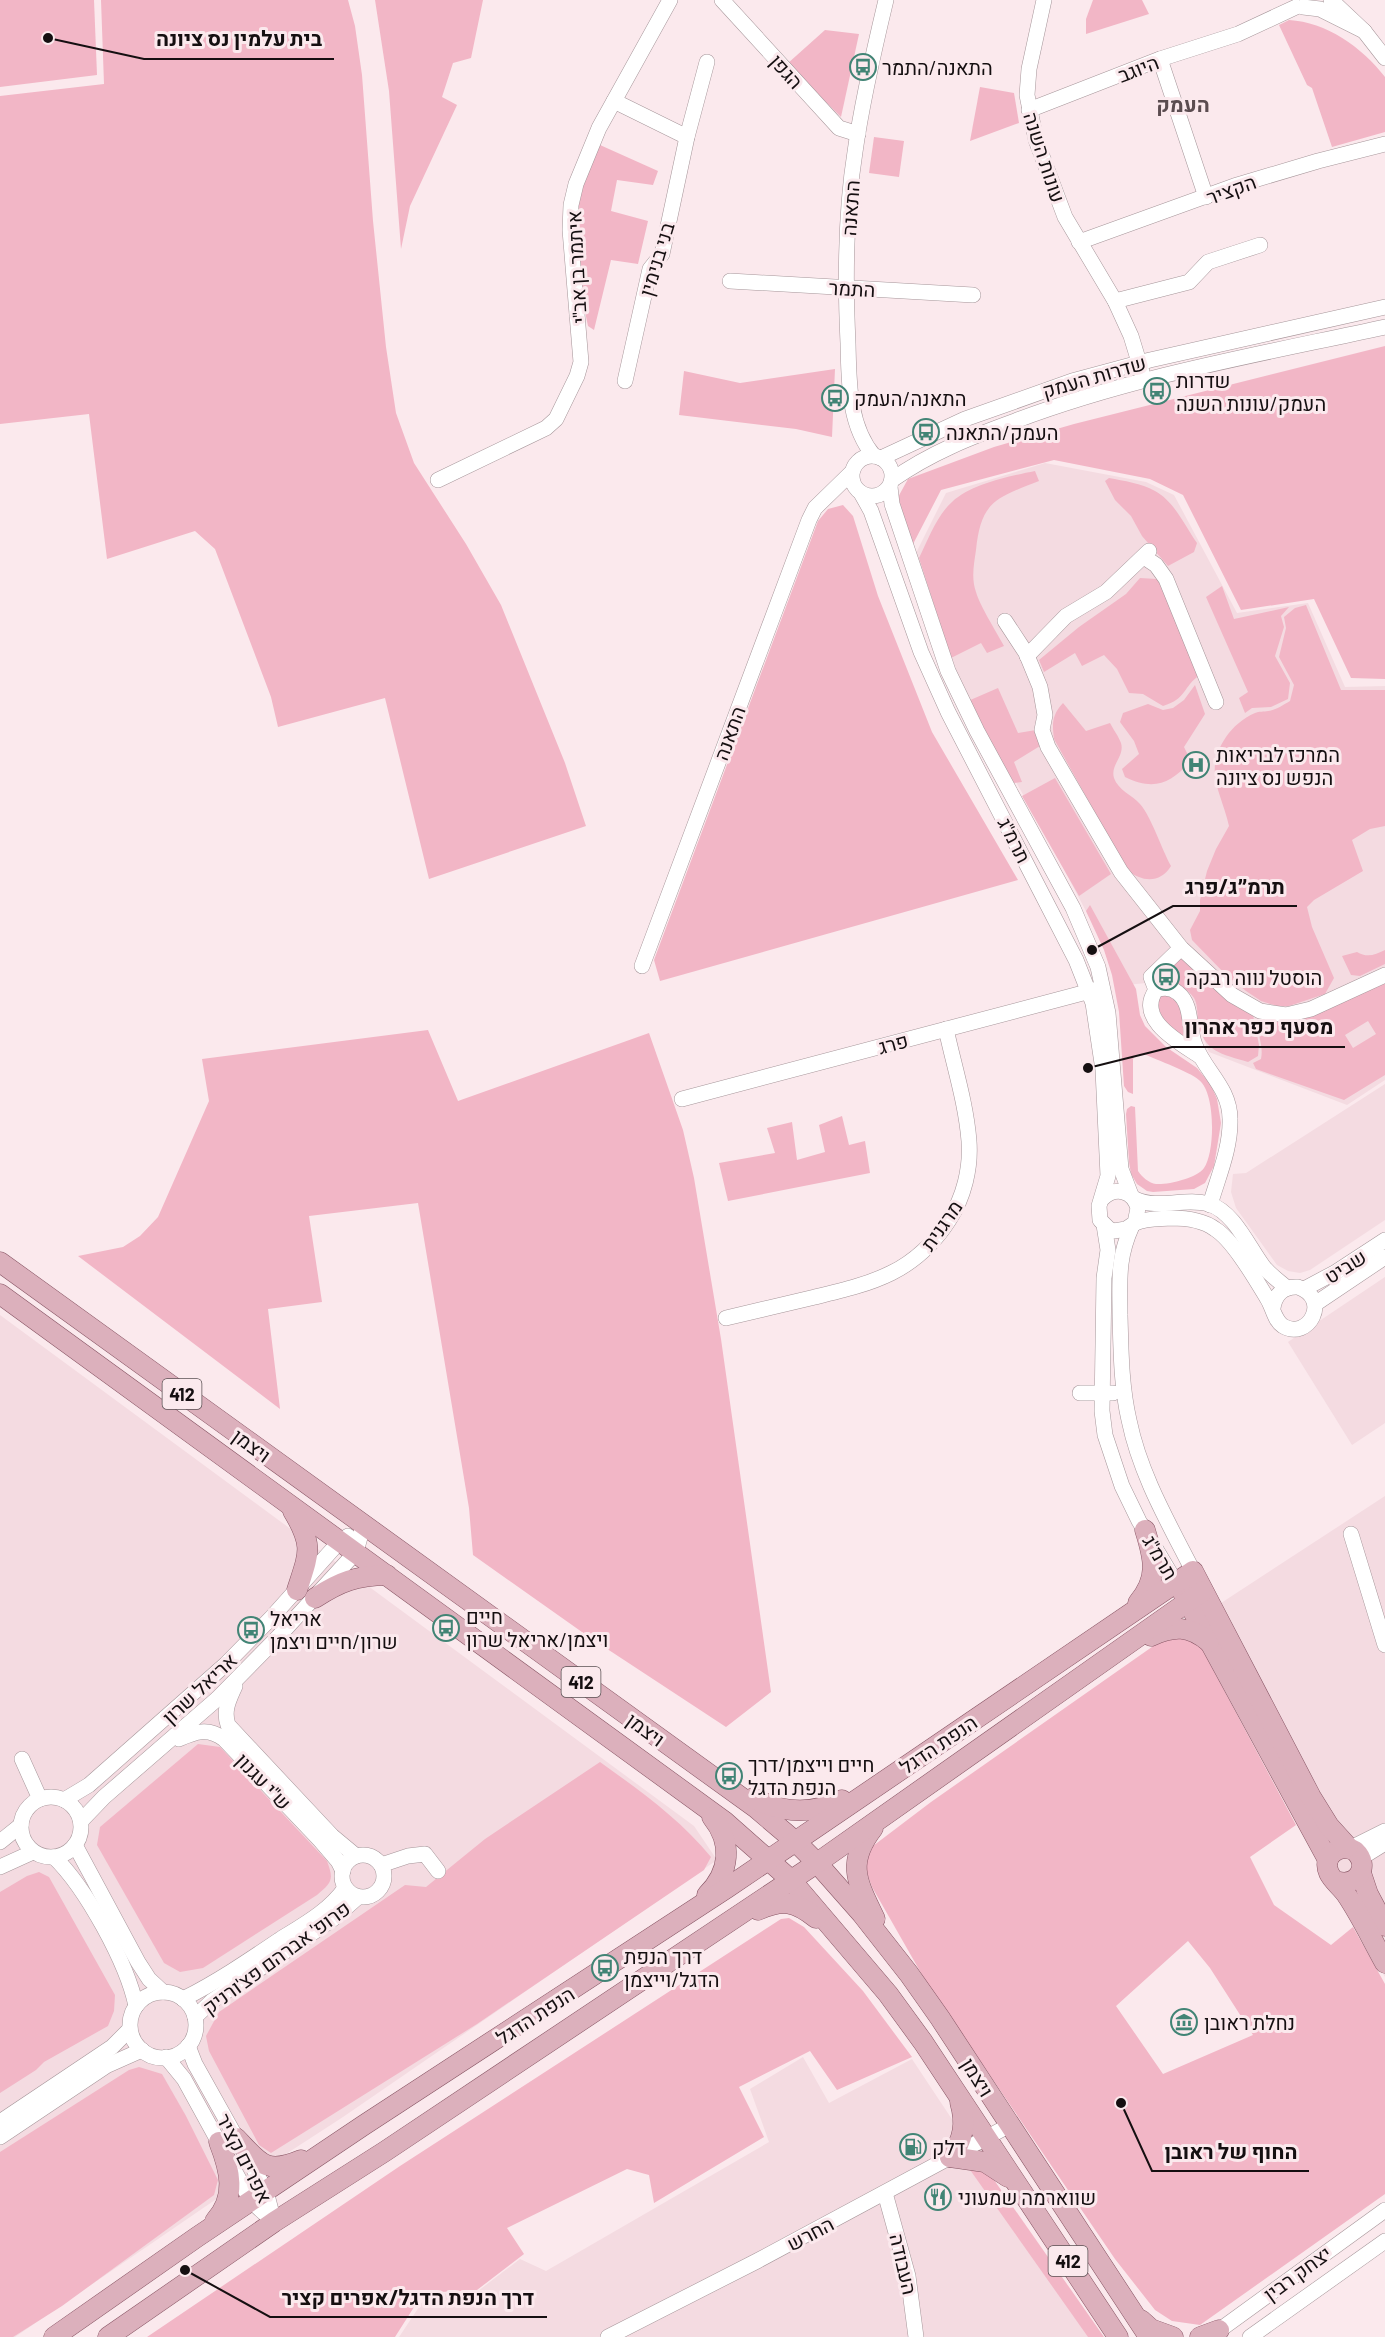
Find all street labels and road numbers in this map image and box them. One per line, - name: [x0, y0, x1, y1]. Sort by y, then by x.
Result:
- street label: הגפן: [765, 49, 809, 93]
- street label: היוגב: [1114, 49, 1162, 87]
- street label: עונות השנה: [1019, 109, 1071, 205]
- street label: הקציר: [1203, 169, 1259, 209]
- street label: התאנה: [836, 179, 864, 237]
- street label: איתמר בן אב"י: [561, 210, 591, 324]
- street label: בני בנימין: [633, 219, 679, 299]
- street label: התמר: [828, 275, 876, 301]
- street label: שדרות העמק: [1039, 350, 1149, 402]
- street label: התאנה: [708, 703, 750, 763]
- street label: תרמ"ג: [993, 813, 1037, 867]
- street label: פרג: [875, 1028, 911, 1058]
- street label: מרגנית: [915, 1195, 967, 1255]
- street label: שביט: [1320, 1244, 1370, 1288]
- road number: 412: [162, 1379, 201, 1409]
- street label: ויצמן: [228, 1423, 276, 1467]
- street label: תרמ"ג: [1138, 1530, 1184, 1584]
- street label: אריאל שרון: [157, 1647, 241, 1729]
- road number: 412: [562, 1667, 600, 1697]
- street label: ויצמן: [622, 1707, 670, 1751]
- street label: הנפת הדגל: [895, 1709, 981, 1779]
- street label: ש"י עגנון: [231, 1748, 297, 1814]
- street label: פרופ' אברהם פצ'ורניק: [198, 1895, 354, 2019]
- street label: הנפת הדגל: [491, 1981, 579, 2049]
- street label: ויצמן: [957, 2053, 999, 2101]
- street label: אפרים קציר: [212, 2109, 278, 2207]
- street label: החרש: [782, 2211, 838, 2255]
- street label: העבודה: [885, 2231, 923, 2297]
- street label: יצחק רבין: [1259, 2240, 1335, 2306]
- road number: 412: [1048, 2246, 1088, 2276]

